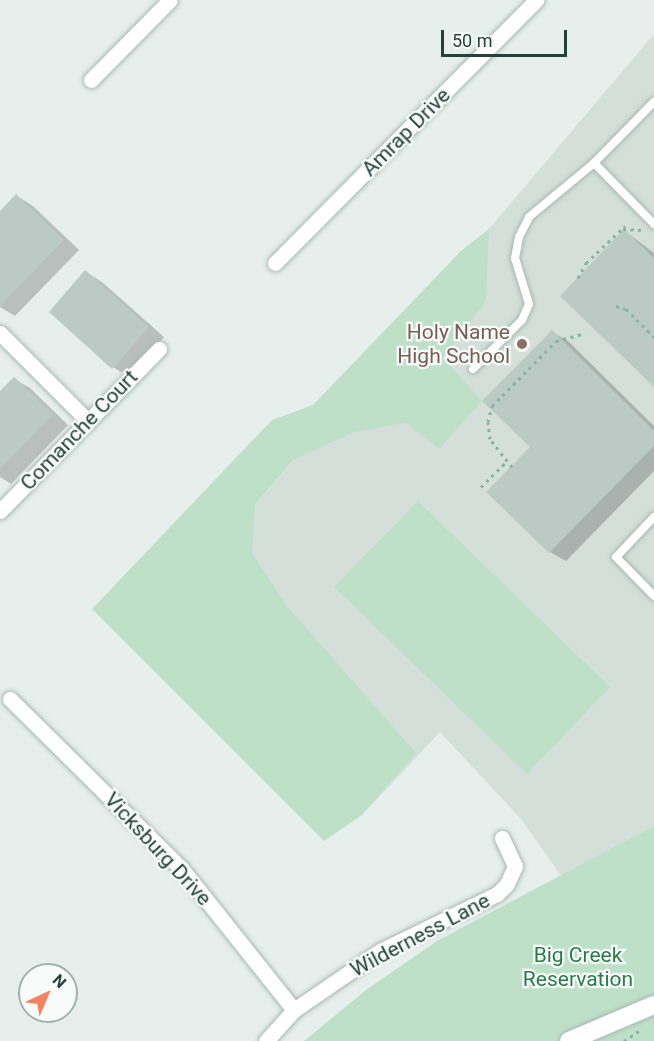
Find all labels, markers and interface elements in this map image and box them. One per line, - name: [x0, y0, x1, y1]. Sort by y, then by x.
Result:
- scale bar: [444, 18, 570, 56]
- text: 50 m: [452, 30, 492, 51]
- street label: Amrap Drive: [357, 83, 455, 181]
- place label: Holy Name High School: [397, 319, 510, 369]
- marker: Holy Name High School: [515, 337, 529, 351]
- street label: Comanche Court: [15, 365, 143, 495]
- street label: Vicksburg Drive: [99, 787, 217, 911]
- street label: Wilderness Lane: [346, 888, 494, 982]
- park label: Big Creek Reservation: [523, 942, 633, 992]
- north arrow: [18, 963, 78, 1023]
- text: N: [49, 970, 70, 992]

